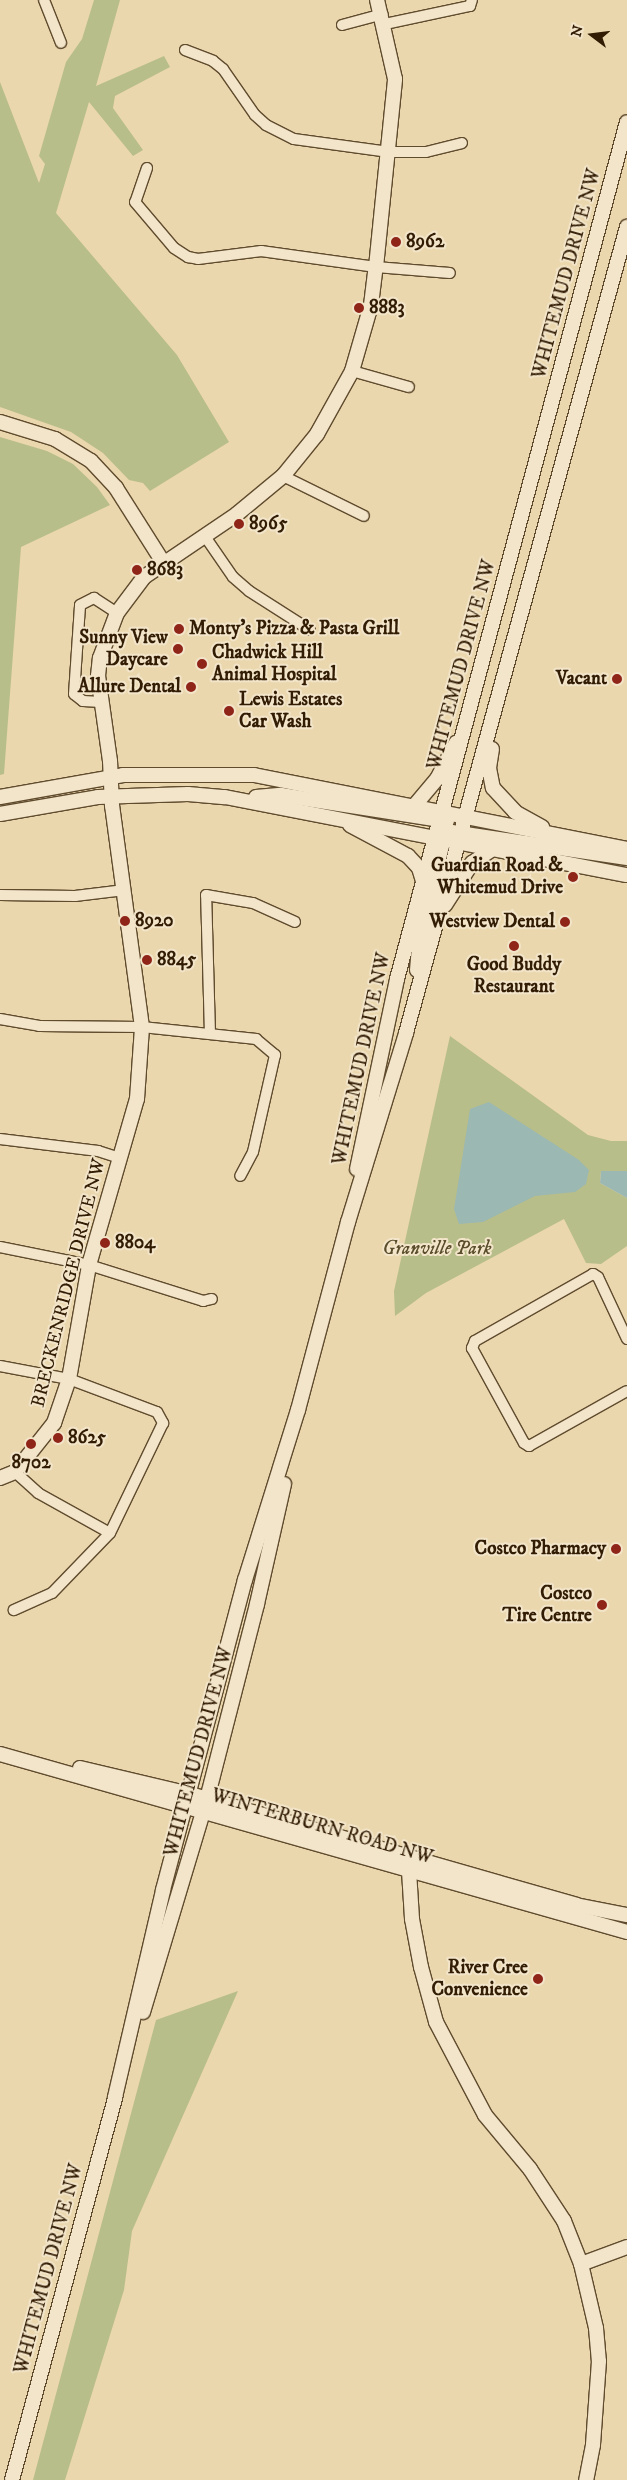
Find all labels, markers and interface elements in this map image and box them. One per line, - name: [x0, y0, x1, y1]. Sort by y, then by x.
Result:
- north arrow: [567, 10, 617, 60]
- text: N: [567, 23, 588, 39]
- street label: WHITEMUD DRIVE NW: [528, 167, 606, 381]
- place label: 8962: [406, 231, 444, 253]
- marker: 8962: [390, 236, 402, 248]
- place label: 8883: [369, 297, 405, 319]
- marker: 8883: [353, 302, 365, 314]
- place label: 8965: [249, 513, 287, 535]
- marker: 8965: [233, 518, 245, 530]
- street label: WHITEMUD DRIVE NW: [423, 558, 501, 772]
- place label: 8683: [147, 559, 183, 581]
- marker: 8683: [131, 564, 143, 576]
- place label: Monty's Pizza & Pasta Grill: [189, 618, 399, 640]
- marker: Monty's Pizza & Pasta Grill: [173, 623, 185, 635]
- place label: Sunny View Daycare: [79, 627, 168, 671]
- place label: Chadwick Hill Animal Hospital: [212, 642, 337, 686]
- marker: Sunny View Daycare: [172, 643, 184, 655]
- marker: Chadwick Hill Animal Hospital: [196, 658, 208, 670]
- place label: Vacant: [556, 668, 607, 690]
- marker: Vacant: [611, 673, 623, 685]
- place label: Allure Dental: [78, 676, 181, 698]
- marker: Allure Dental: [185, 681, 197, 693]
- place label: Lewis Estates Car Wash: [239, 689, 342, 733]
- marker: Lewis Estates Car Wash: [223, 705, 235, 717]
- place label: Guardian Road & Whitemud Drive: [431, 855, 563, 899]
- marker: Guardian Road & Whitemud Drive: [567, 871, 579, 883]
- place label: 8920: [135, 910, 174, 932]
- place label: Westview Dental: [429, 911, 555, 933]
- marker: 8920: [119, 915, 131, 927]
- marker: Westview Dental: [559, 916, 571, 928]
- marker: Good Buddy Restaurant: [508, 940, 520, 952]
- place label: 8845: [157, 949, 196, 971]
- street label: WHITEMUD DRIVE NW: [328, 951, 396, 1167]
- marker: 8845: [141, 954, 153, 966]
- place label: Good Buddy Restaurant: [467, 954, 561, 998]
- street label: BRECKENRIDGE DRIVE NW: [27, 1156, 111, 1410]
- place label: 8804: [115, 1232, 155, 1254]
- marker: 8804: [99, 1237, 111, 1249]
- park label: Granville Park: [383, 1238, 491, 1260]
- place label: 8625: [68, 1427, 106, 1449]
- marker: 8625: [52, 1432, 64, 1444]
- marker: 8702: [25, 1438, 37, 1450]
- place label: 8702: [11, 1452, 51, 1474]
- place label: Costco Pharmacy: [475, 1538, 606, 1560]
- marker: Costco Pharmacy: [610, 1543, 622, 1555]
- place label: Costco Tire Centre: [502, 1583, 592, 1627]
- marker: Costco Tire Centre: [596, 1599, 608, 1611]
- street label: WHITEMUD DRIVE NW: [160, 1645, 238, 1859]
- street label: WINTERBURN ROAD NW: [209, 1784, 435, 1870]
- place label: River Cree Convenience: [431, 1957, 528, 2001]
- marker: River Cree Convenience: [532, 1973, 544, 1985]
- street label: WHITEMUD DRIVE NW: [10, 2162, 88, 2376]

